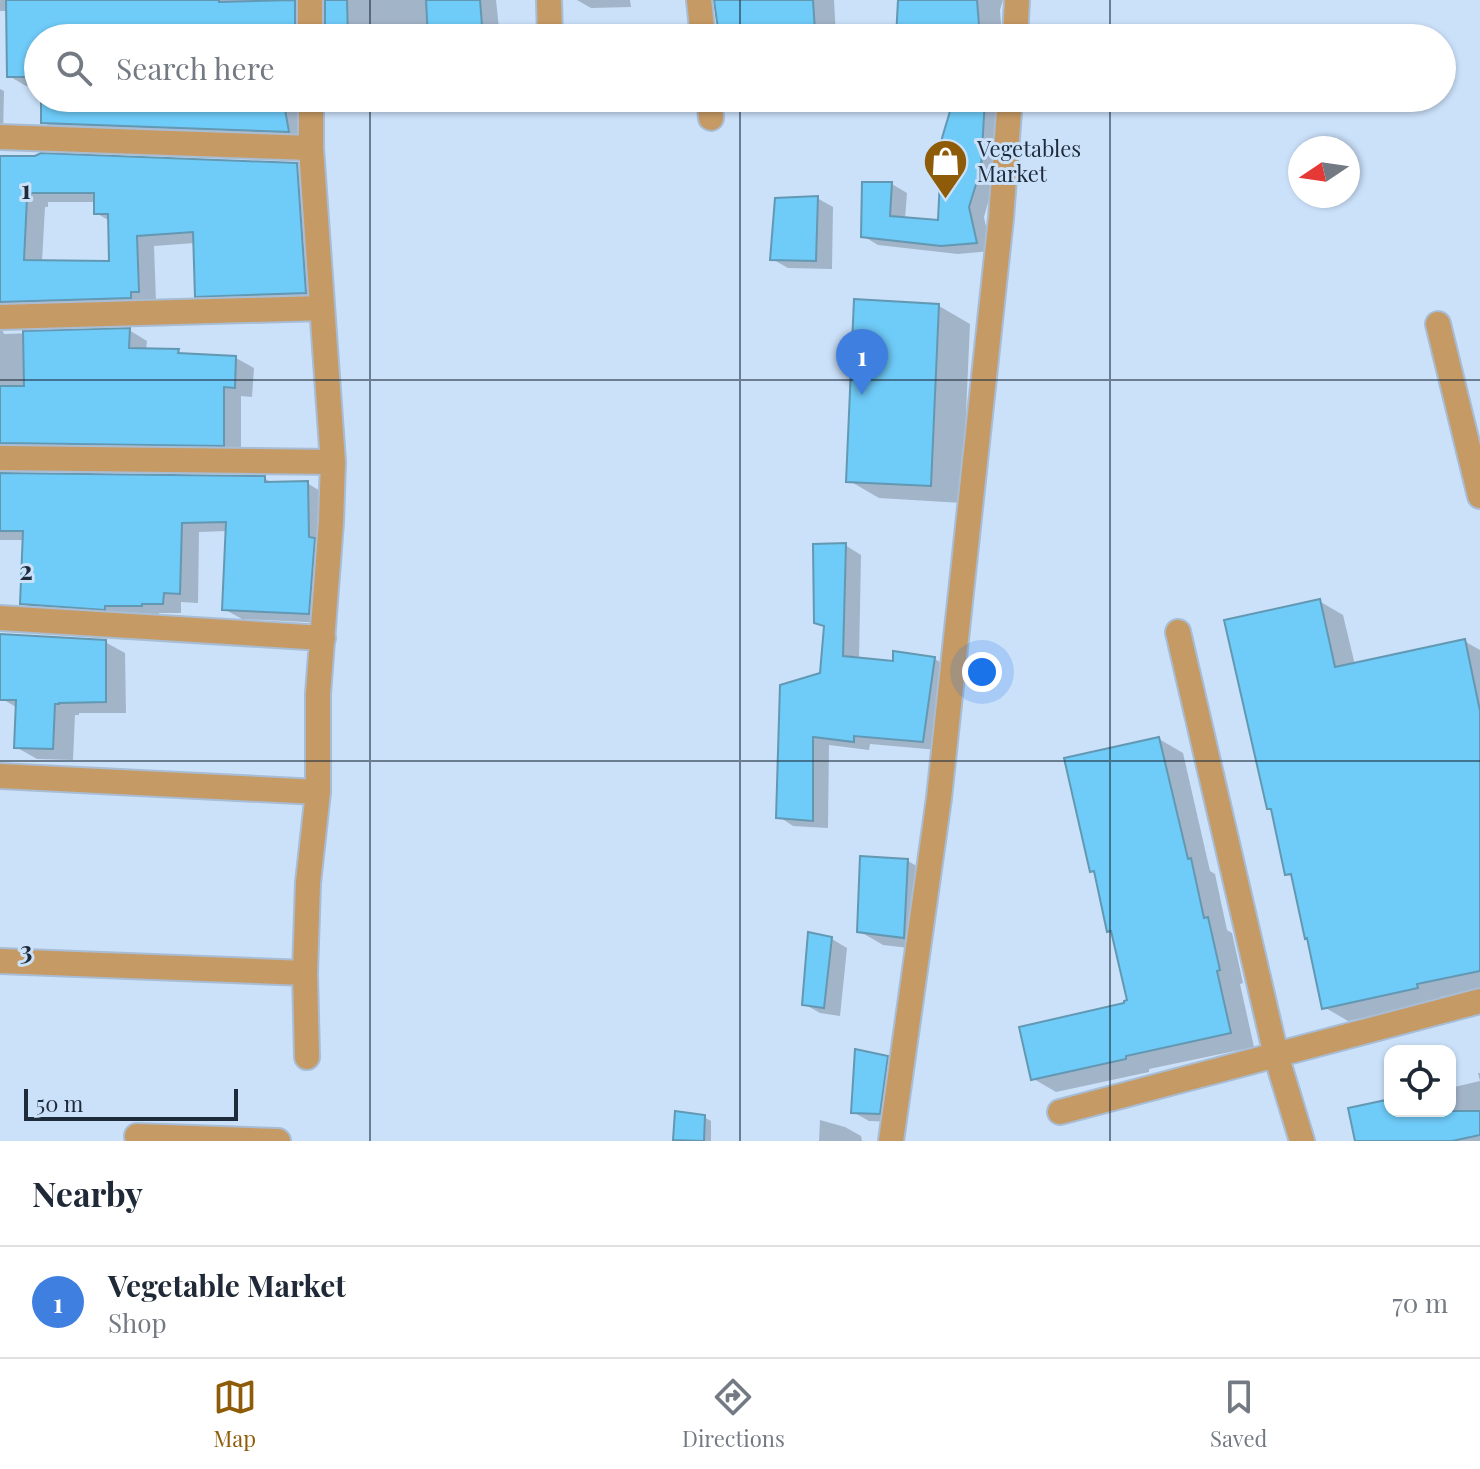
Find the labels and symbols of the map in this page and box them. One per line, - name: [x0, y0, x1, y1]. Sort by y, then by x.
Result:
- place label: Vegetables Market: [976, 133, 1081, 188]
- north arrow: [1288, 136, 1360, 208]
- shop icon: Vegetables Market: [922, 138, 970, 201]
- text: 1: [21, 171, 31, 206]
- pin: 1: [836, 329, 888, 395]
- text: 2: [19, 552, 33, 587]
- your location: [962, 652, 1002, 692]
- text: 3: [20, 932, 32, 967]
- scale bar: [24, 1085, 238, 1121]

